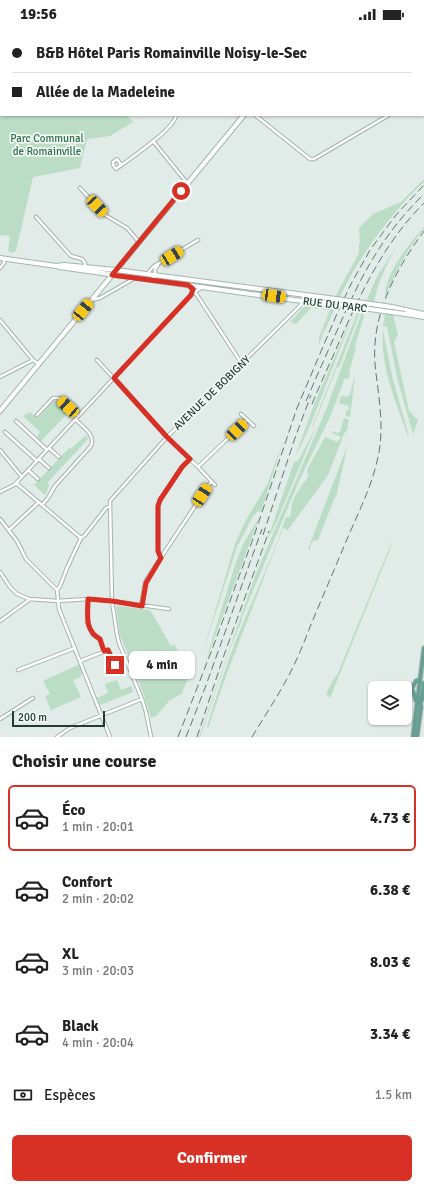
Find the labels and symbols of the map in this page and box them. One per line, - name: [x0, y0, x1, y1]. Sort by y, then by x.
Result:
- park label: Parc Communal de Romainville: [10, 132, 84, 158]
- route start: [172, 182, 190, 200]
- car: [84, 193, 110, 219]
- car: [159, 245, 185, 267]
- car: [261, 288, 287, 304]
- street label: RUE DU PARC: [302, 295, 368, 315]
- car: [71, 297, 95, 323]
- street label: AVENUE DE BOBIGNY: [171, 353, 253, 433]
- car: [55, 395, 81, 419]
- car: [224, 417, 250, 443]
- car: [190, 482, 214, 508]
- callout: 4 min: [129, 651, 195, 679]
- route end: [106, 656, 124, 674]
- scale bar: [12, 709, 105, 728]

